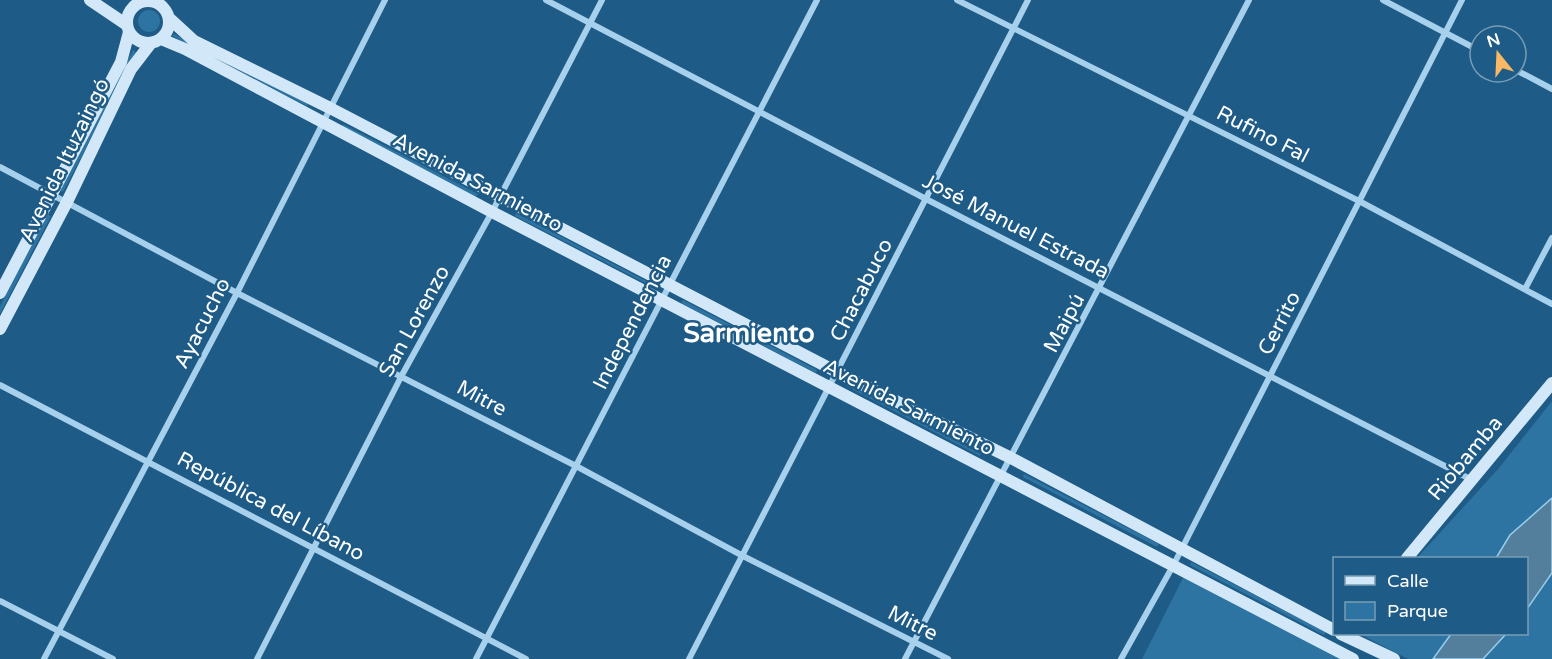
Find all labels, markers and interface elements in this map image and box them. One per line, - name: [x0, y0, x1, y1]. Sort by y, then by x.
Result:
- north arrow: [1468, 24, 1528, 84]
- text: N: [1484, 29, 1503, 52]
- street label: Avenida Ituzaingó: [14, 74, 115, 246]
- street label: Rufino Fal: [1212, 101, 1313, 168]
- street label: Avenida Sarmiento: [389, 127, 567, 238]
- street label: José Manuel Estrada: [918, 168, 1113, 284]
- street label: Chacabuco: [825, 235, 898, 346]
- street label: Independencia: [588, 251, 677, 394]
- street label: San Lorenzo: [374, 261, 455, 381]
- street label: Ayacucho: [169, 274, 236, 373]
- street label: Cerrito: [1253, 287, 1306, 359]
- street label: Maipú: [1039, 289, 1090, 357]
- district label: Sarmiento: [683, 317, 815, 350]
- street label: Avenida Sarmiento: [819, 353, 999, 461]
- street label: Mitre: [453, 375, 511, 422]
- street label: Riobamba: [1423, 411, 1508, 506]
- street label: República del Líbano: [173, 446, 369, 566]
- legend: [1333, 557, 1528, 635]
- text: Calle: [1387, 570, 1429, 592]
- street label: Mitre: [884, 600, 942, 647]
- text: Parque: [1387, 600, 1448, 622]

